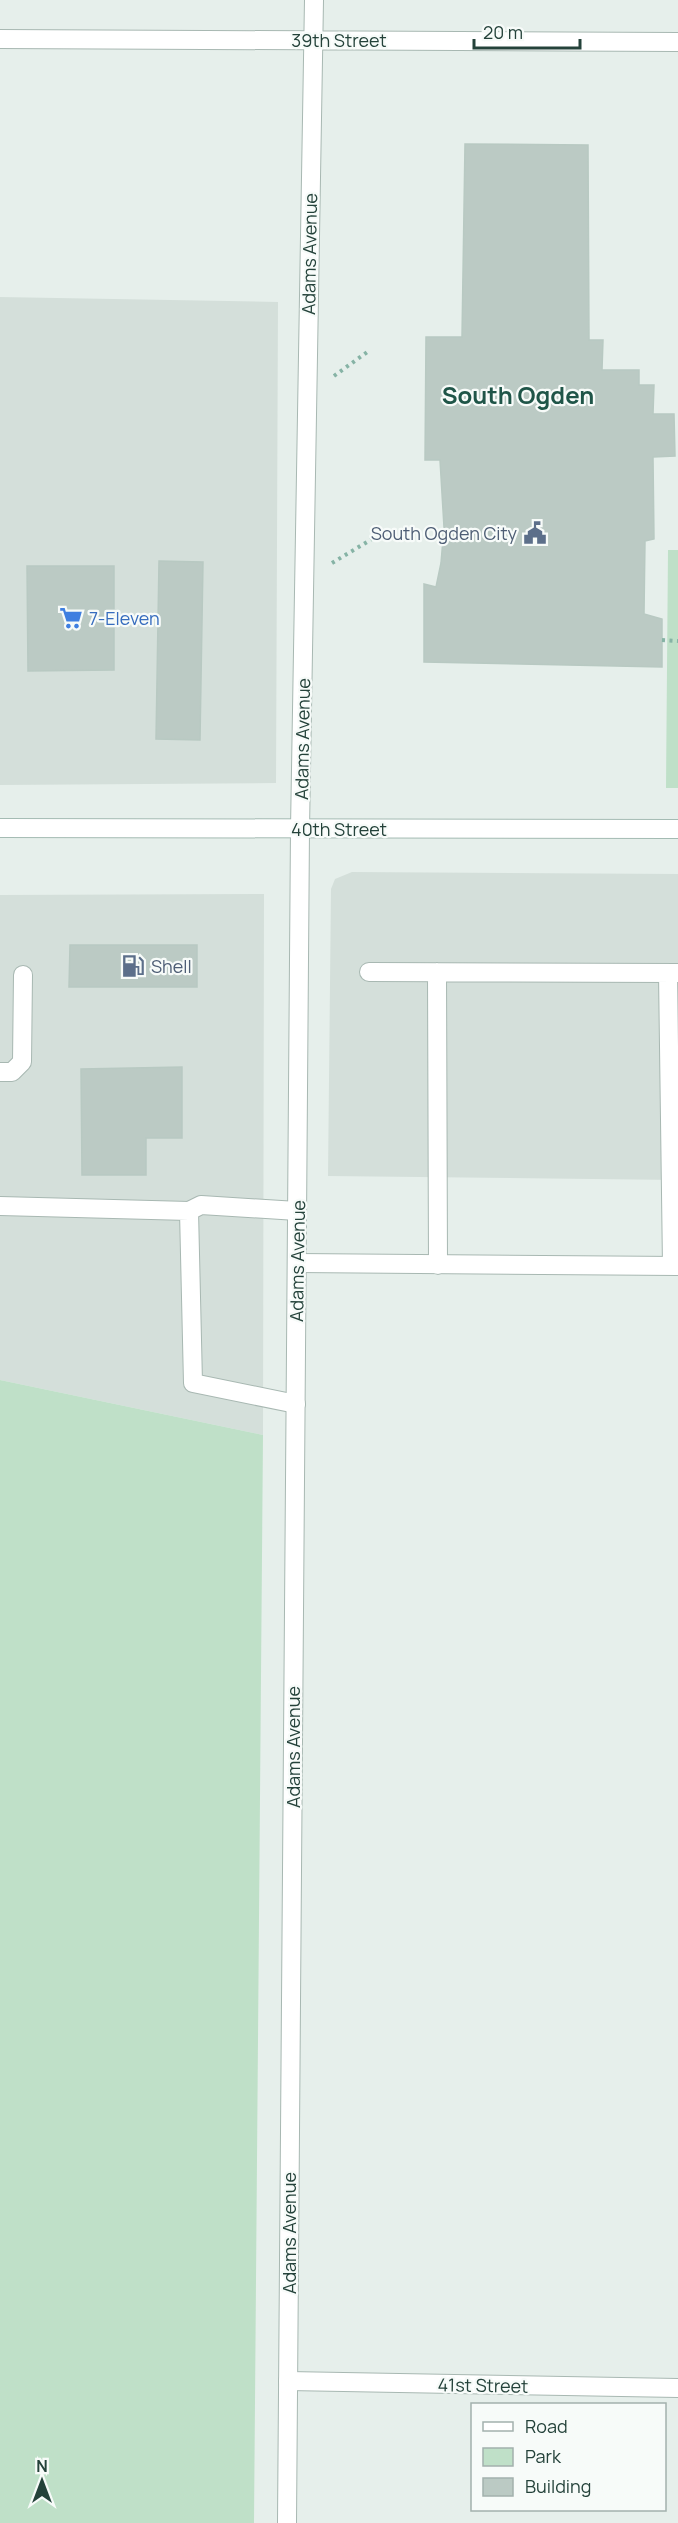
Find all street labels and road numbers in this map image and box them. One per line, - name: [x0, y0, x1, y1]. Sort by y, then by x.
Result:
- street label: 39th Street: [291, 28, 387, 52]
- street label: Adams Avenue: [296, 193, 322, 315]
- street label: Adams Avenue: [289, 678, 315, 800]
- street label: 40th Street: [291, 817, 387, 841]
- street label: Adams Avenue: [284, 1200, 310, 1322]
- street label: Adams Avenue: [281, 1686, 305, 1808]
- street label: Adams Avenue: [277, 2172, 301, 2294]
- street label: 41st Street: [437, 2372, 529, 2398]

